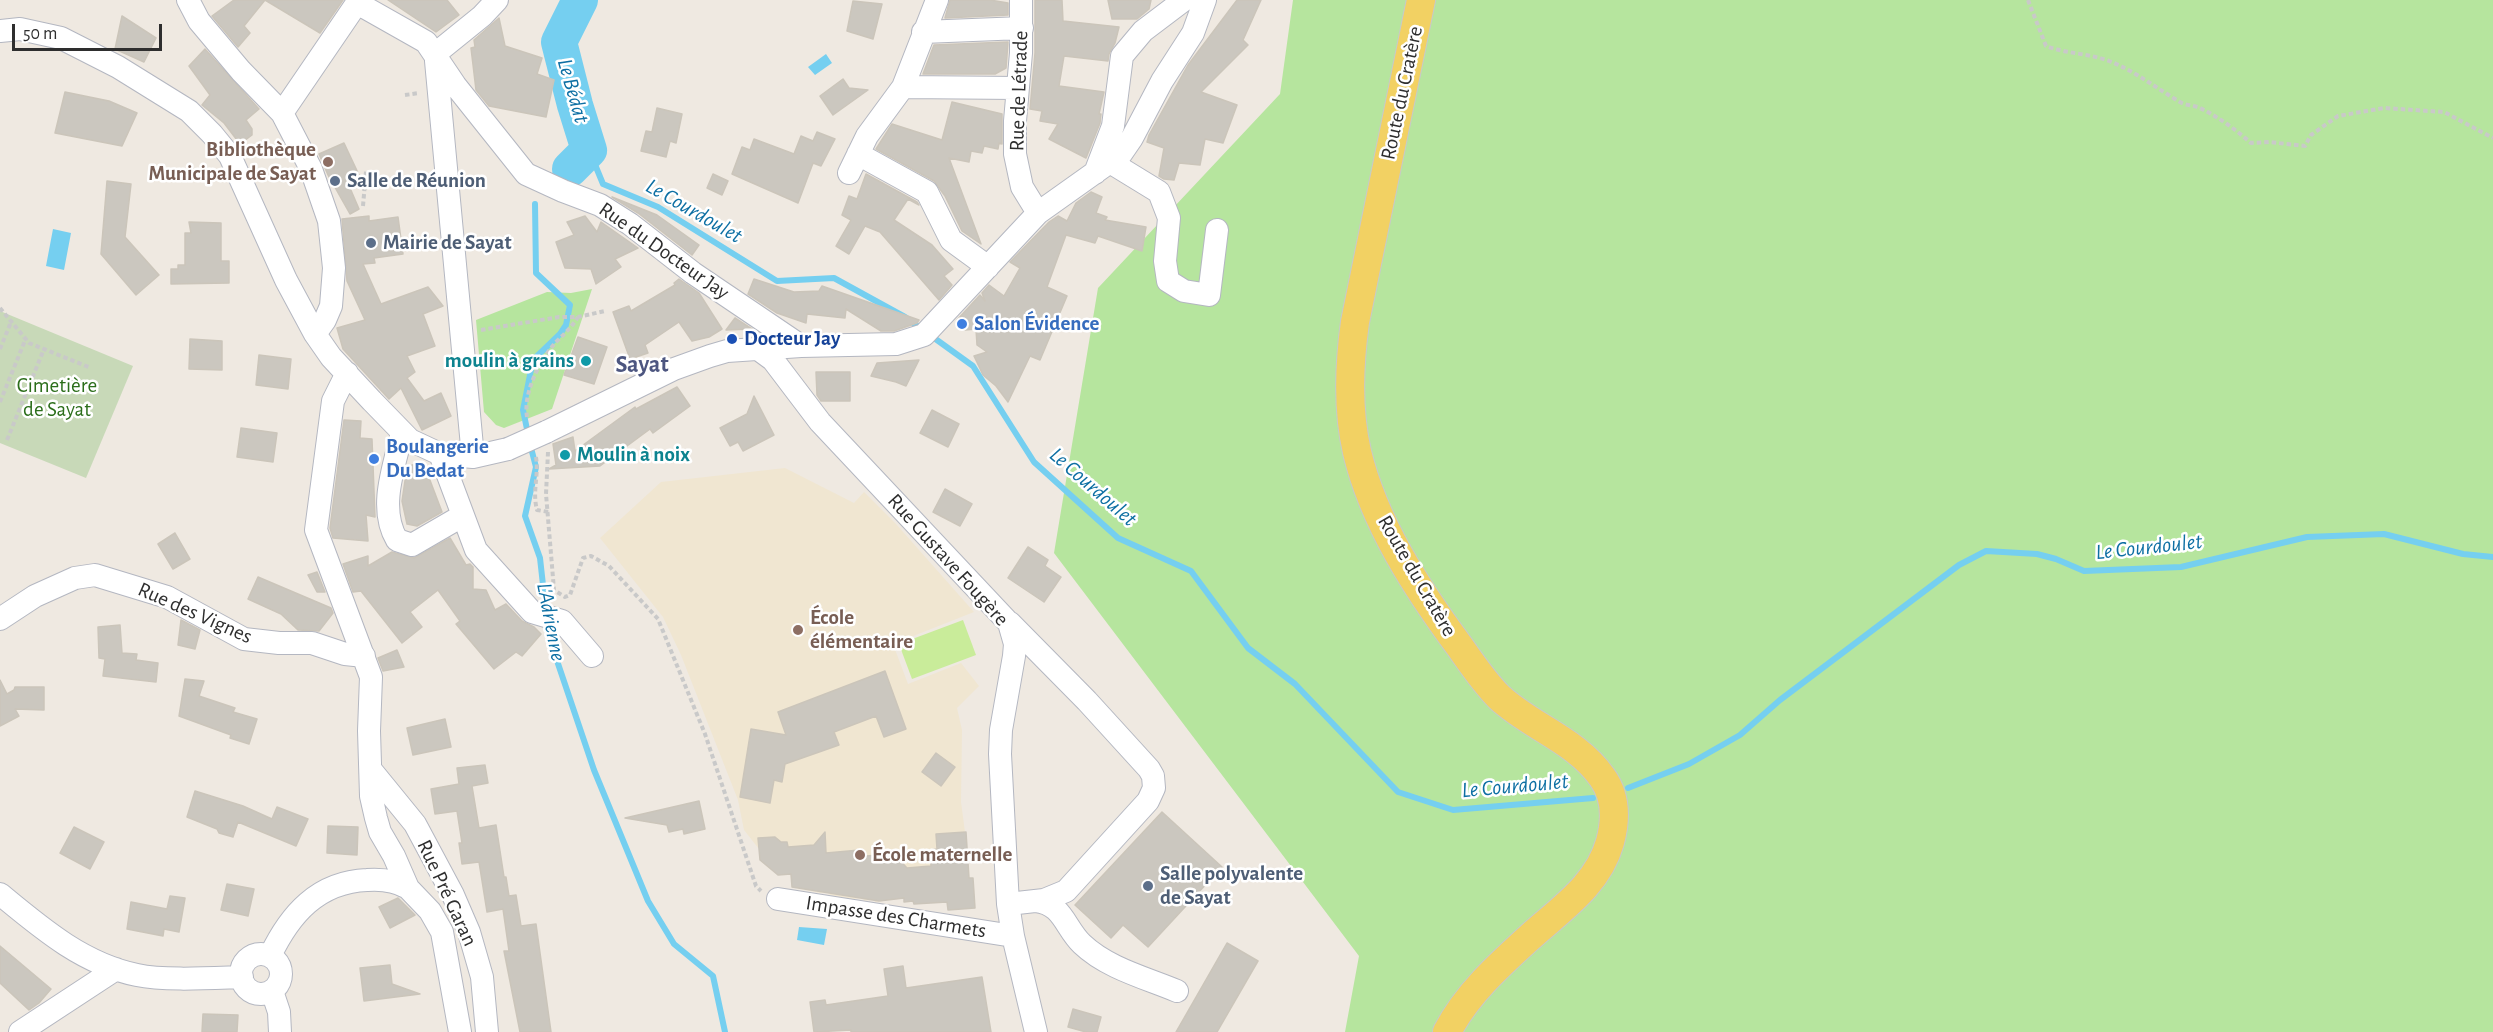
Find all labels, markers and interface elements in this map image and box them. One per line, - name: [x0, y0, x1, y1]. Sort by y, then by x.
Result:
- scale bar: [15, 12, 165, 50]
- street label: Route du Cratère: [1376, 24, 1428, 162]
- text: 50 m: [23, 25, 57, 43]
- street label: Rue de Létrade: [1004, 30, 1034, 152]
- water label: Le Bédat: [551, 56, 595, 126]
- place label: Bibliothèque Municipale de Sayat: [149, 137, 316, 187]
- marker: Bibliothèque Municipale de Sayat: [321, 155, 335, 169]
- place label: Salle de Réunion: [347, 168, 486, 194]
- water label: Le Courdoulet: [641, 173, 747, 249]
- marker: Salle de Réunion: [328, 174, 342, 188]
- street label: Rue du Docteur Jay: [594, 197, 734, 305]
- place label: Mairie de Sayat: [383, 230, 511, 256]
- marker: Mairie de Sayat: [364, 236, 378, 250]
- place label: Salon Évidence: [974, 311, 1099, 337]
- marker: Salon Évidence: [955, 317, 969, 331]
- place label: Docteur Jay: [744, 326, 840, 352]
- marker: Docteur Jay: [725, 332, 739, 346]
- place label: moulin à grains: [445, 348, 574, 374]
- district label: Sayat: [615, 351, 669, 379]
- marker: moulin à grains: [579, 354, 593, 368]
- park label: Cimetière de Sayat: [17, 373, 97, 423]
- place label: Boulangerie Du Bedat: [386, 434, 489, 484]
- place label: Moulin à noix: [577, 442, 690, 468]
- water label: Le Courdoulet: [1044, 442, 1142, 532]
- marker: Moulin à noix: [558, 448, 572, 462]
- marker: Boulangerie Du Bedat: [367, 452, 381, 466]
- street label: Rue Gustave Fougère: [882, 489, 1014, 631]
- street label: Route du Cratère: [1372, 511, 1462, 641]
- water label: Le Courdoulet: [2094, 528, 2204, 566]
- street label: Rue des Vignes: [134, 577, 256, 649]
- water label: L'Adrienne: [530, 581, 572, 663]
- place label: École élémentaire: [810, 605, 913, 655]
- marker: École élémentaire: [791, 623, 805, 637]
- water label: Le Courdoulet: [1460, 768, 1570, 804]
- street label: Rue Pré Garan: [411, 836, 483, 950]
- place label: École maternelle: [872, 842, 1012, 868]
- marker: École maternelle: [853, 848, 867, 862]
- place label: Salle polyvalente de Sayat: [1160, 861, 1303, 911]
- marker: Salle polyvalente de Sayat: [1141, 879, 1155, 893]
- street label: Impasse des Charmets: [804, 890, 988, 944]

